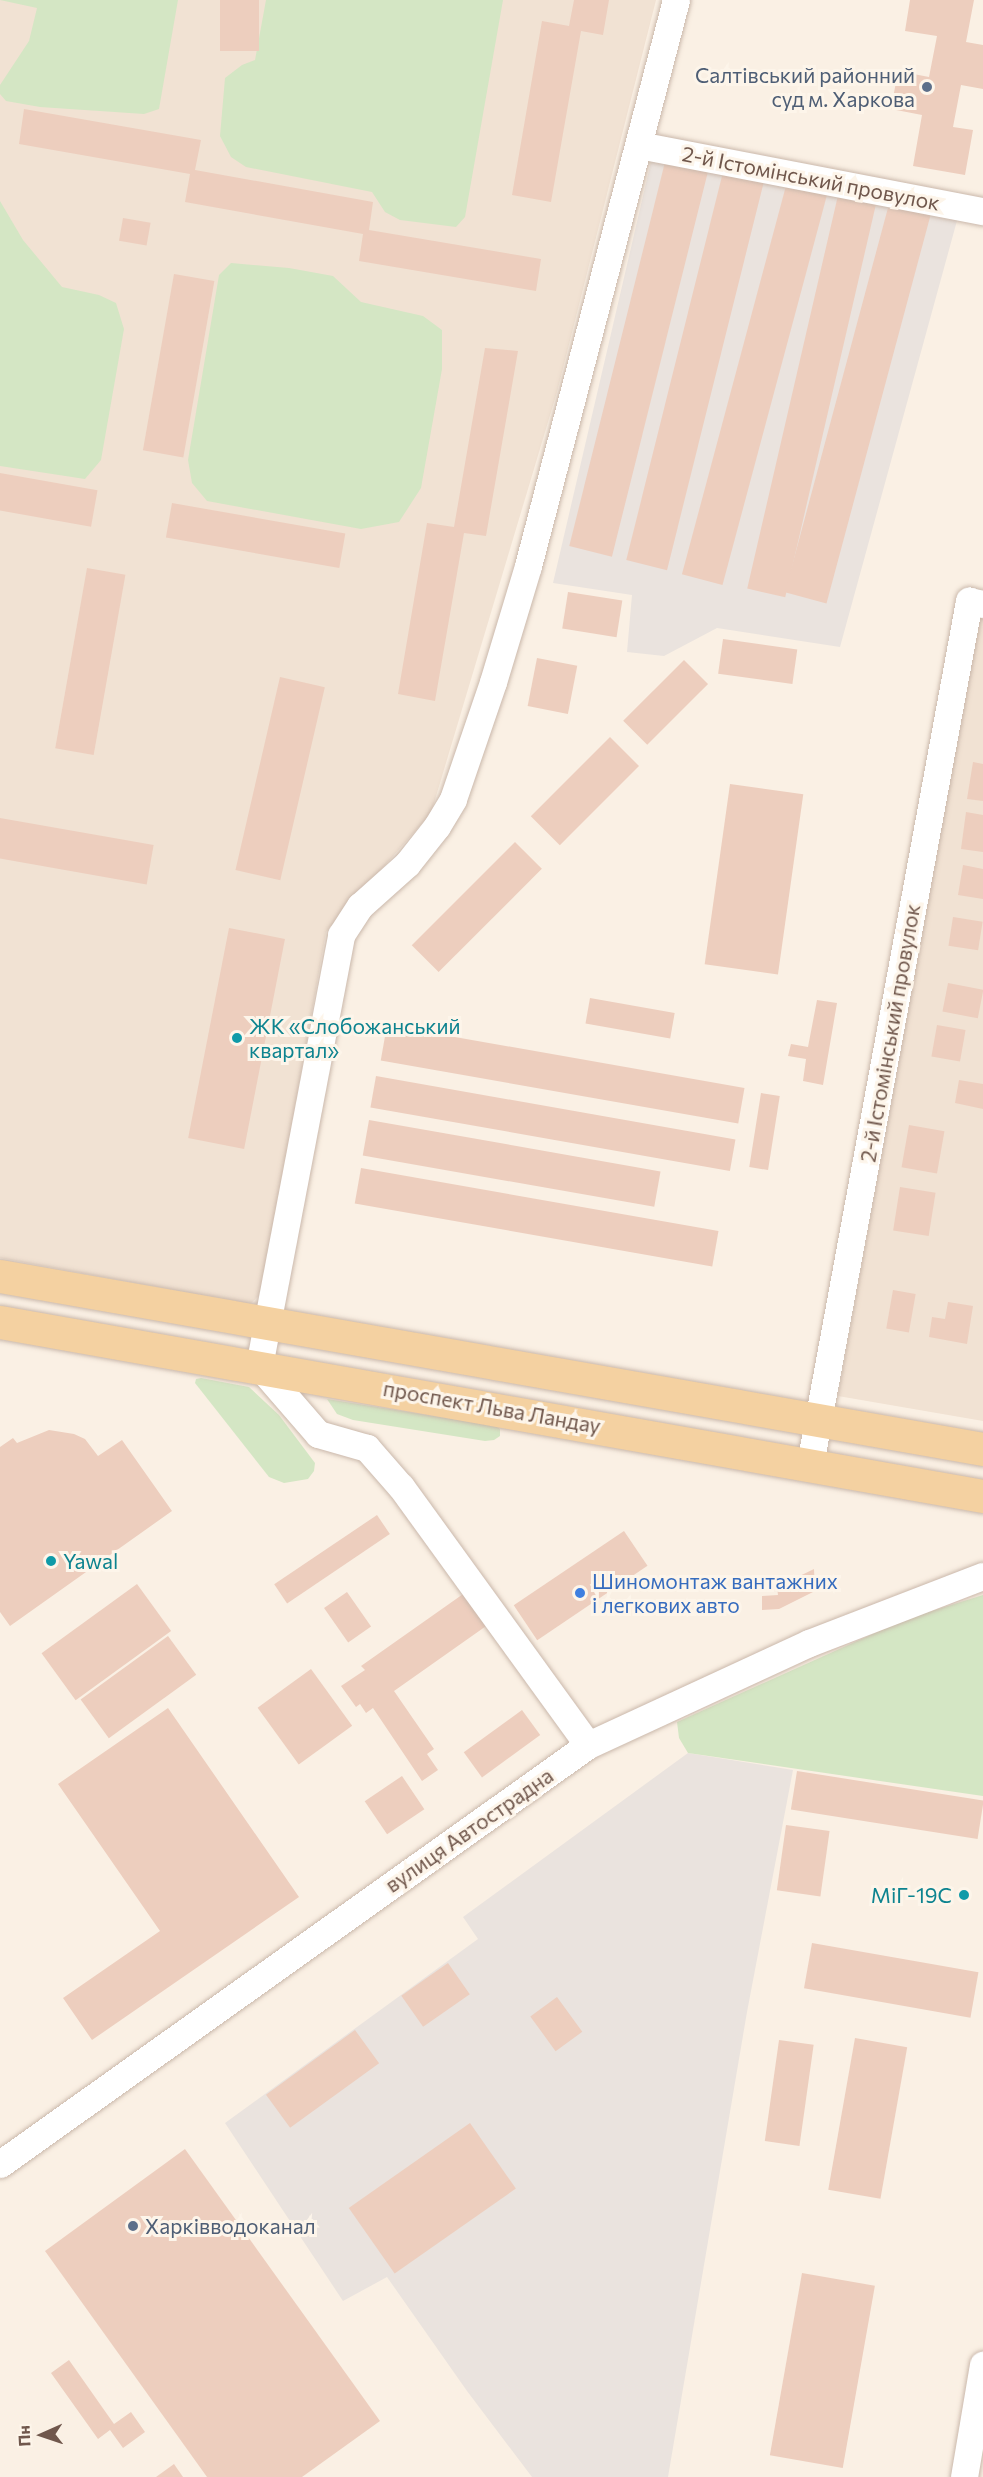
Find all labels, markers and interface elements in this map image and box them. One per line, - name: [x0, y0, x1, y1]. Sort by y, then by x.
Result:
- place label: Салтівський районний суд м. Харкова: [695, 62, 915, 112]
- marker: Салтівський районний суд м. Харкова: [920, 80, 934, 94]
- street label: 2-й Істомінський провулок: [680, 141, 942, 215]
- street label: 2-й Істомінський провулок: [855, 902, 925, 1164]
- place label: ЖК «Слобожанський квартал»: [249, 1013, 461, 1063]
- marker: ЖК «Слобожанський квартал»: [230, 1031, 244, 1045]
- street label: проспект Льва Ландау: [381, 1375, 603, 1439]
- place label: Yawal: [63, 1548, 118, 1574]
- marker: Yawal: [44, 1554, 58, 1568]
- place label: Шиномонтаж вантажних і легкових авто: [592, 1568, 838, 1618]
- marker: Шиномонтаж вантажних і легкових авто: [573, 1586, 587, 1600]
- street label: вулиця Автострадна: [380, 1763, 558, 1897]
- place label: МіГ-19С: [871, 1882, 952, 1908]
- marker: МіГ-19С: [957, 1888, 971, 1902]
- place label: Харківводоканал: [145, 2213, 316, 2239]
- marker: Харківводоканал: [126, 2219, 140, 2233]
- north arrow: [12, 2405, 72, 2465]
- text: Пн: [13, 2425, 34, 2447]

